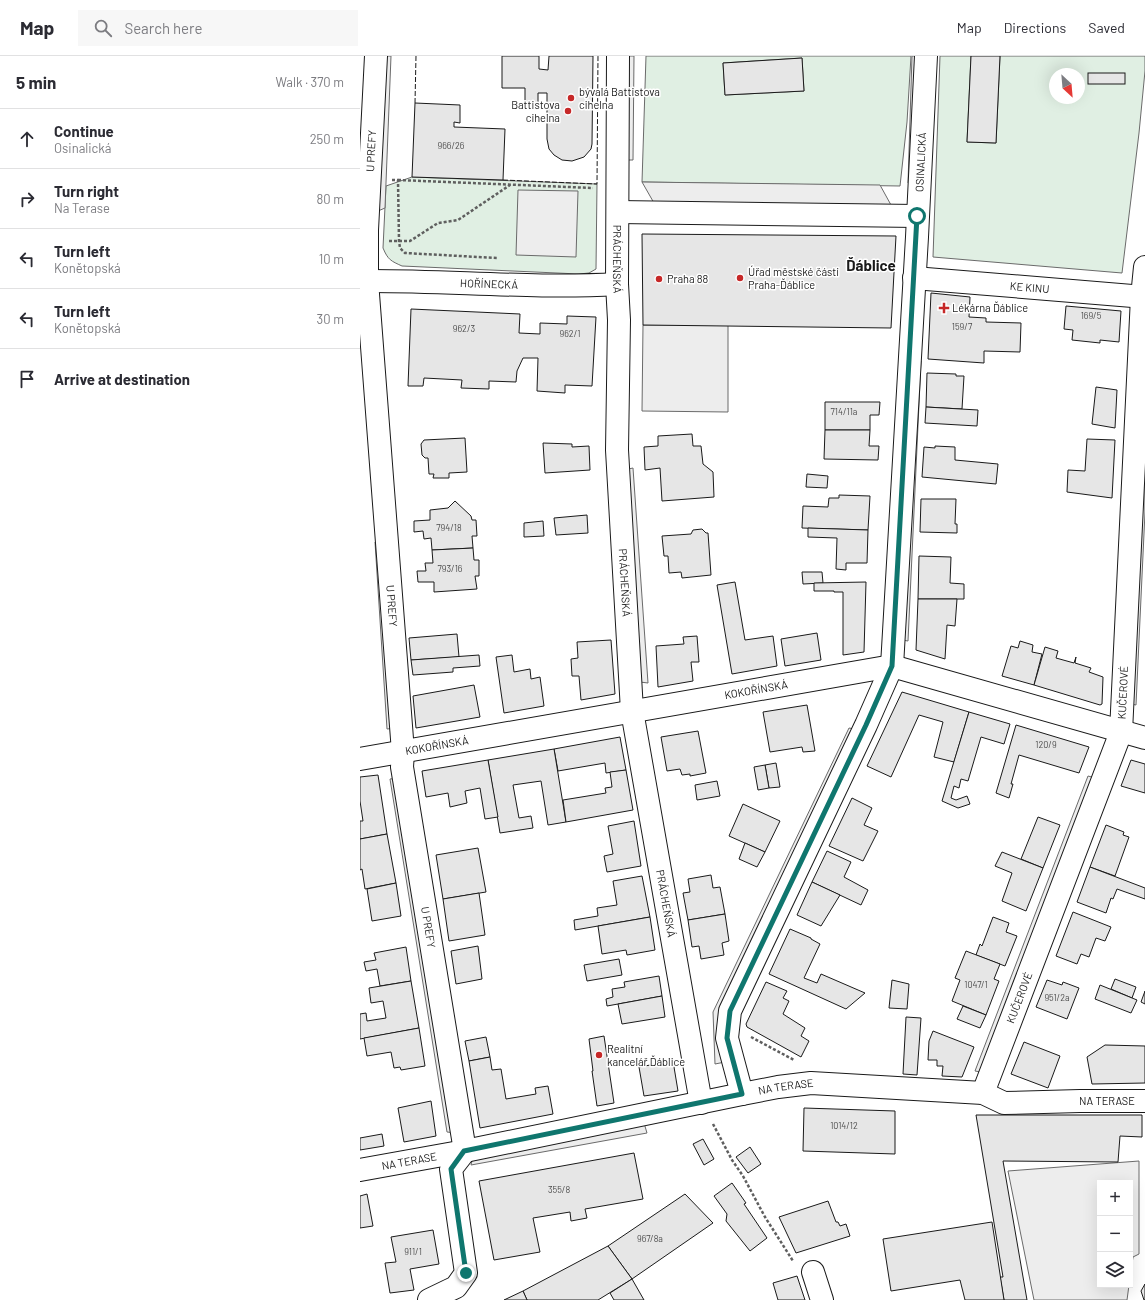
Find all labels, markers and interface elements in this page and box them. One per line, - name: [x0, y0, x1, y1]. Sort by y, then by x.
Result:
- search box: [78, 10, 358, 46]
- text: Map: [20, 16, 54, 39]
- icon: search: [92, 17, 114, 39]
- text: Search here: [124, 19, 202, 37]
- text: Map: [957, 19, 982, 36]
- text: Directions: [1004, 19, 1066, 36]
- text: Saved: [1088, 19, 1125, 36]
- north arrow: [1049, 68, 1085, 104]
- text: 5 min: [16, 72, 56, 92]
- text: Walk · 370 m: [276, 74, 344, 90]
- place label: bývalá Battistova cihelna: [579, 85, 660, 111]
- marker: bývalá Battistova cihelna: [566, 93, 576, 103]
- place label: Battistova cihelna: [511, 98, 560, 124]
- marker: Battistova cihelna: [563, 106, 573, 116]
- text: Continue: [54, 122, 114, 140]
- icon: ahead: [16, 128, 38, 150]
- street label: U PREFY: [363, 130, 378, 172]
- text: 250 m: [310, 131, 344, 147]
- street label: OSINALICKÁ: [912, 132, 928, 192]
- text: Osinalická: [54, 140, 111, 156]
- house number: 966/26: [437, 140, 465, 151]
- text: Turn right: [54, 182, 119, 200]
- icon: right: [16, 188, 38, 210]
- text: 80 m: [317, 191, 344, 207]
- text: Na Terase: [54, 200, 110, 216]
- route start: [908, 207, 926, 225]
- street label: PRÁCHEŇSKÁ: [611, 225, 625, 294]
- text: Turn left: [54, 242, 110, 260]
- icon: left: [16, 248, 38, 270]
- text: 10 m: [319, 251, 344, 267]
- district label: Ďáblice: [846, 256, 896, 274]
- text: Konětopská: [54, 260, 121, 276]
- place label: Úřad městské části Praha-Ďáblice: [748, 265, 839, 291]
- place label: Praha 88: [667, 272, 709, 285]
- marker: Úřad městské části Praha-Ďáblice: [735, 273, 745, 283]
- marker: Praha 88: [654, 274, 664, 284]
- street label: HOŘÍNECKÁ: [460, 276, 518, 291]
- street label: KE KINU: [1009, 279, 1050, 295]
- place label: Lékárna Ďáblice: [952, 301, 1028, 314]
- text: Turn left: [54, 302, 110, 320]
- marker: Lékárna Ďáblice: [939, 303, 949, 313]
- icon: left: [16, 308, 38, 330]
- house number: 169/5: [1081, 310, 1102, 321]
- text: 30 m: [317, 311, 344, 327]
- text: Konětopská: [54, 320, 121, 336]
- house number: 159/7: [952, 321, 973, 332]
- house number: 962/3: [453, 323, 476, 334]
- house number: 962/1: [560, 328, 580, 339]
- icon: arrive: [16, 368, 38, 390]
- text: Arrive at destination: [54, 370, 190, 388]
- house number: 714/11a: [831, 406, 857, 417]
- house number: 794/18: [436, 522, 462, 533]
- street label: PRÁCHEŇSKÁ: [617, 548, 634, 617]
- house number: 793/16: [438, 563, 463, 574]
- street label: U PREFY: [384, 584, 400, 627]
- street label: KUČEROVÉ: [1115, 665, 1130, 720]
- street label: KOKOŘÍNSKÁ: [723, 677, 789, 701]
- street label: KOKOŘÍNSKÁ: [404, 733, 470, 757]
- house number: 120/9: [1035, 739, 1057, 750]
- street label: PRÁCHEŇSKÁ: [654, 869, 679, 939]
- street label: U PREFY: [419, 905, 439, 949]
- street label: KUČEROVÉ: [1003, 970, 1035, 1025]
- house number: 1047/1: [964, 979, 988, 990]
- house number: 951/2a: [1044, 992, 1070, 1003]
- place label: Realitní kancelář Ďáblice: [607, 1042, 685, 1068]
- marker: Realitní kancelář Ďáblice: [594, 1050, 604, 1060]
- street label: NA TERASE: [757, 1076, 815, 1097]
- street label: NA TERASE: [1079, 1094, 1135, 1107]
- house number: 1014/12: [830, 1120, 858, 1131]
- street label: NA TERASE: [381, 1149, 438, 1172]
- map controls: [1097, 1180, 1133, 1288]
- button: +: [1097, 1180, 1133, 1216]
- house number: 355/8: [548, 1184, 570, 1195]
- button: −: [1097, 1216, 1133, 1252]
- house number: 967/8a: [637, 1233, 663, 1244]
- house number: 911/1: [404, 1246, 422, 1257]
- button: layers: [1097, 1252, 1133, 1288]
- route end: [457, 1264, 475, 1282]

